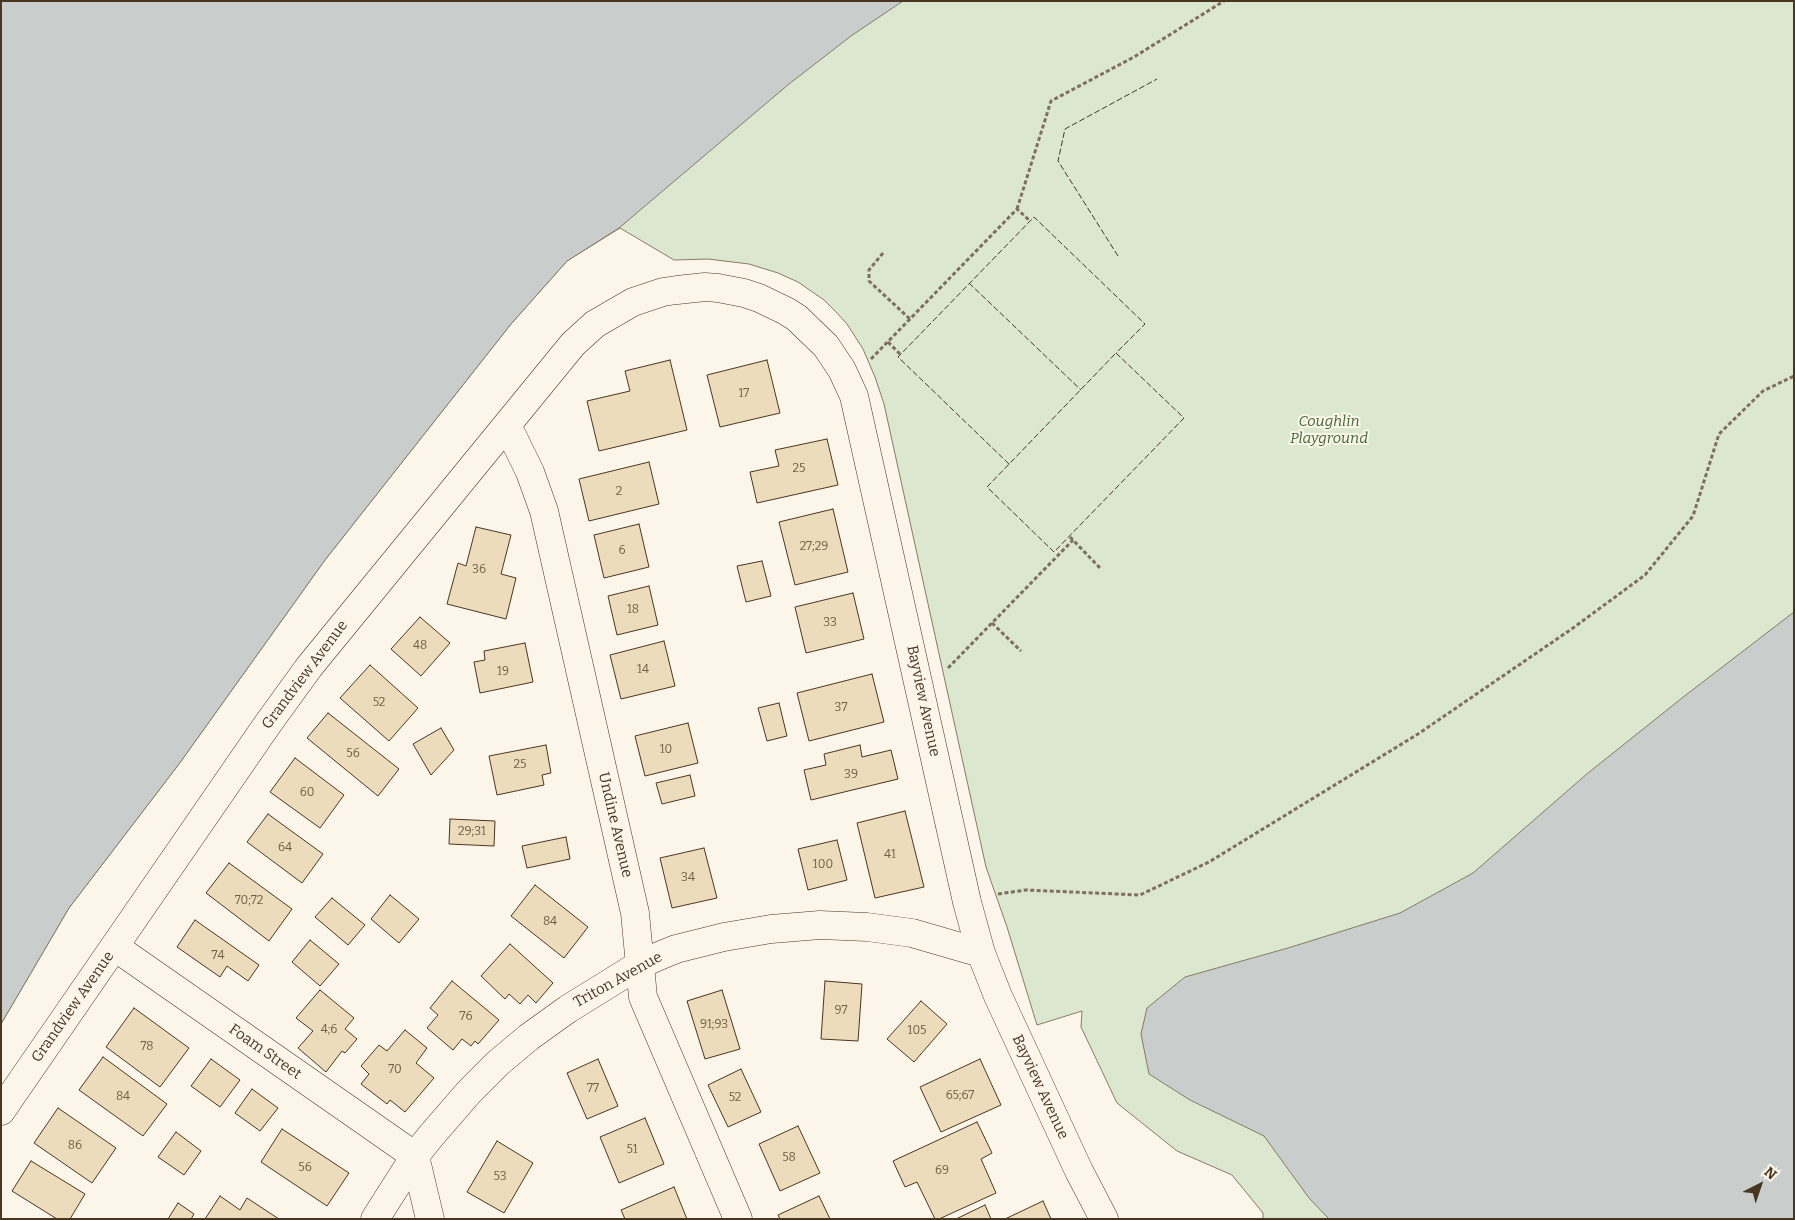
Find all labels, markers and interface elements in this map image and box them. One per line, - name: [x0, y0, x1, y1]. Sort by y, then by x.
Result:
- house number: 17: [739, 387, 749, 401]
- park label: Coughlin Playground: [1290, 413, 1368, 448]
- house number: 25: [793, 462, 805, 476]
- house number: 2: [616, 485, 622, 499]
- house number: 27;29: [800, 540, 828, 554]
- house number: 6: [618, 544, 626, 558]
- house number: 36: [472, 563, 486, 577]
- house number: 18: [627, 603, 639, 617]
- house number: 33: [823, 616, 837, 630]
- street label: Grandview Avenue: [258, 617, 352, 733]
- house number: 48: [413, 639, 427, 653]
- street label: Bayview Avenue: [902, 644, 944, 758]
- house number: 14: [637, 663, 649, 677]
- house number: 19: [497, 665, 509, 679]
- house number: 52: [373, 696, 385, 710]
- house number: 37: [835, 701, 847, 715]
- house number: 10: [660, 743, 672, 757]
- house number: 56: [346, 747, 360, 761]
- house number: 25: [514, 758, 526, 772]
- house number: 39: [844, 768, 858, 782]
- street label: Undine Avenue: [594, 771, 636, 879]
- house number: 60: [300, 786, 314, 800]
- house number: 29;31: [458, 825, 486, 839]
- house number: 64: [278, 841, 292, 855]
- house number: 41: [884, 848, 896, 862]
- house number: 100: [813, 858, 833, 872]
- house number: 34: [681, 871, 695, 885]
- house number: 70;72: [235, 894, 263, 908]
- house number: 84: [543, 915, 557, 929]
- street label: Grandview Avenue: [28, 948, 118, 1066]
- street label: Triton Avenue: [571, 948, 665, 1012]
- house number: 74: [212, 949, 224, 963]
- house number: 97: [835, 1004, 847, 1018]
- house number: 76: [460, 1010, 472, 1024]
- house number: 91;93: [700, 1018, 728, 1032]
- street label: Foam Street: [225, 1020, 305, 1084]
- house number: 4;6: [321, 1023, 337, 1037]
- house number: 105: [908, 1024, 926, 1038]
- street label: Bayview Avenue: [1008, 1032, 1072, 1142]
- house number: 78: [140, 1040, 154, 1054]
- house number: 70: [388, 1063, 402, 1077]
- house number: 77: [587, 1082, 599, 1096]
- house number: 65;67: [946, 1089, 974, 1103]
- house number: 84: [116, 1090, 130, 1104]
- house number: 52: [729, 1091, 741, 1105]
- house number: 86: [68, 1139, 82, 1153]
- house number: 51: [626, 1143, 638, 1157]
- house number: 58: [782, 1151, 796, 1165]
- north arrow: [1735, 1160, 1785, 1210]
- house number: 56: [298, 1161, 312, 1175]
- text: N: [1761, 1163, 1780, 1183]
- house number: 69: [935, 1164, 949, 1178]
- house number: 53: [494, 1170, 506, 1184]

